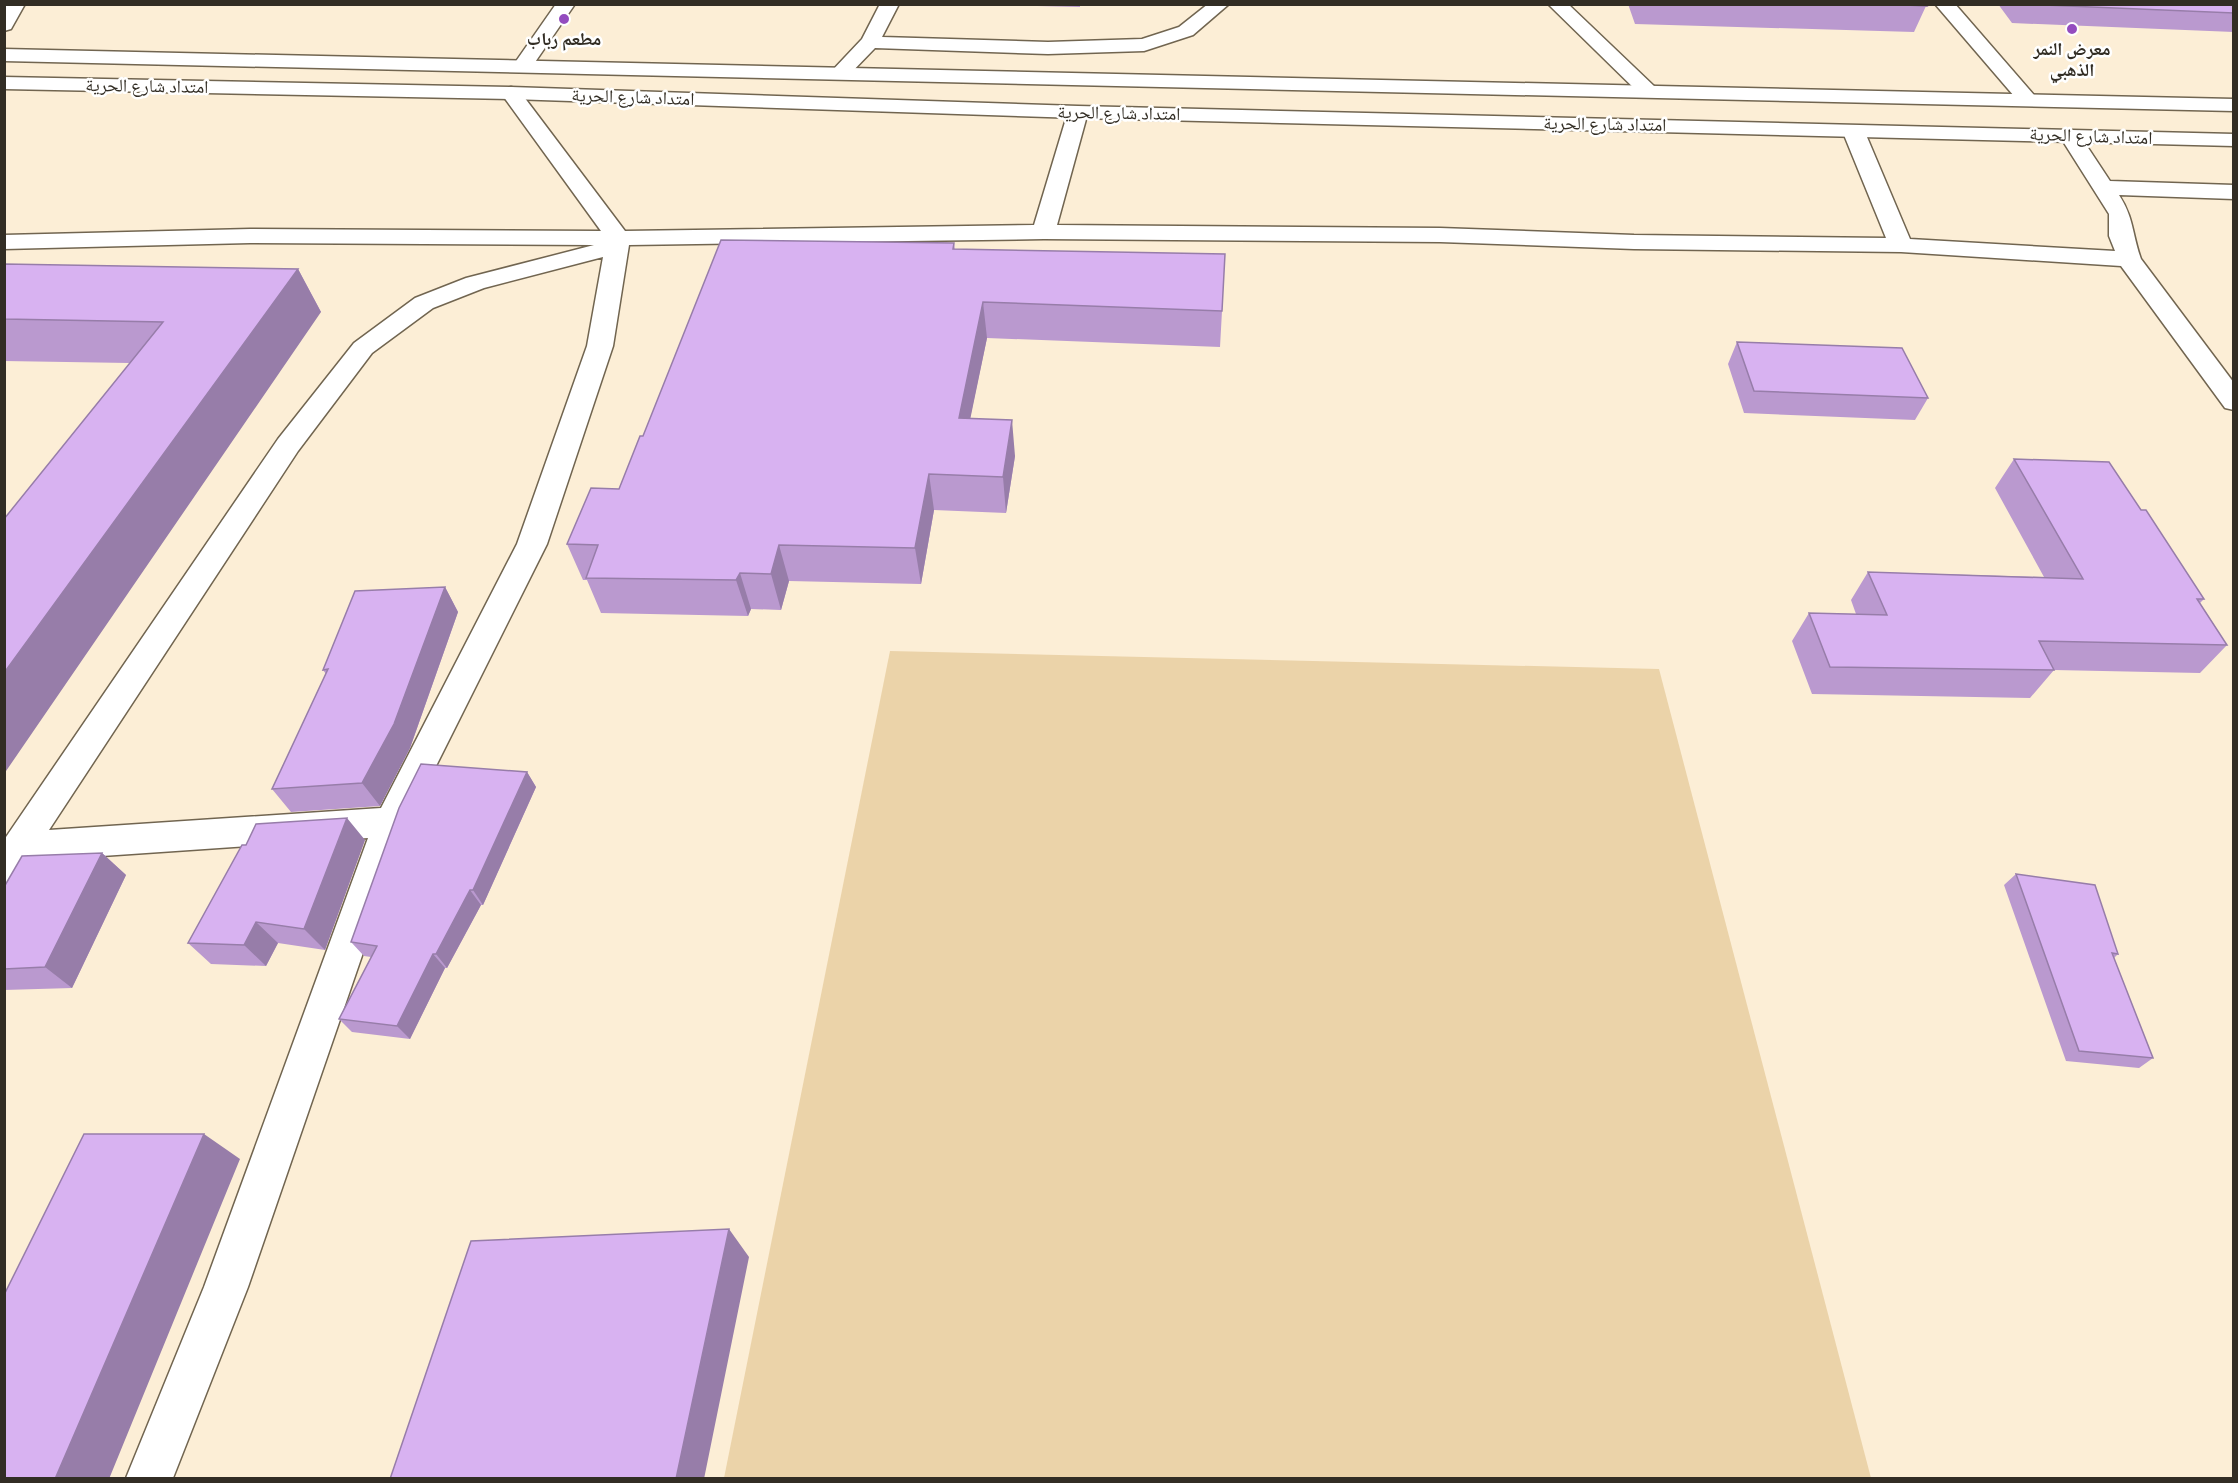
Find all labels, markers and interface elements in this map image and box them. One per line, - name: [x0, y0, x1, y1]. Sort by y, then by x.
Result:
- marker: مطعم رباب: [557, 12, 571, 26]
- marker: معرض النمر الذهبي: [2065, 22, 2079, 36]
- place label: مطعم رباب: [527, 25, 601, 52]
- place label: معرض النمر الذهبي: [2033, 35, 2110, 84]
- street label: امتداد شارع الحرية: [85, 71, 209, 100]
- street label: امتداد شارع الحرية: [571, 81, 695, 112]
- street label: امتداد شارع الحرية: [1057, 98, 1181, 127]
- street label: امتداد شارع الحرية: [1543, 109, 1667, 138]
- street label: امتداد شارع الحرية: [2029, 120, 2153, 151]

